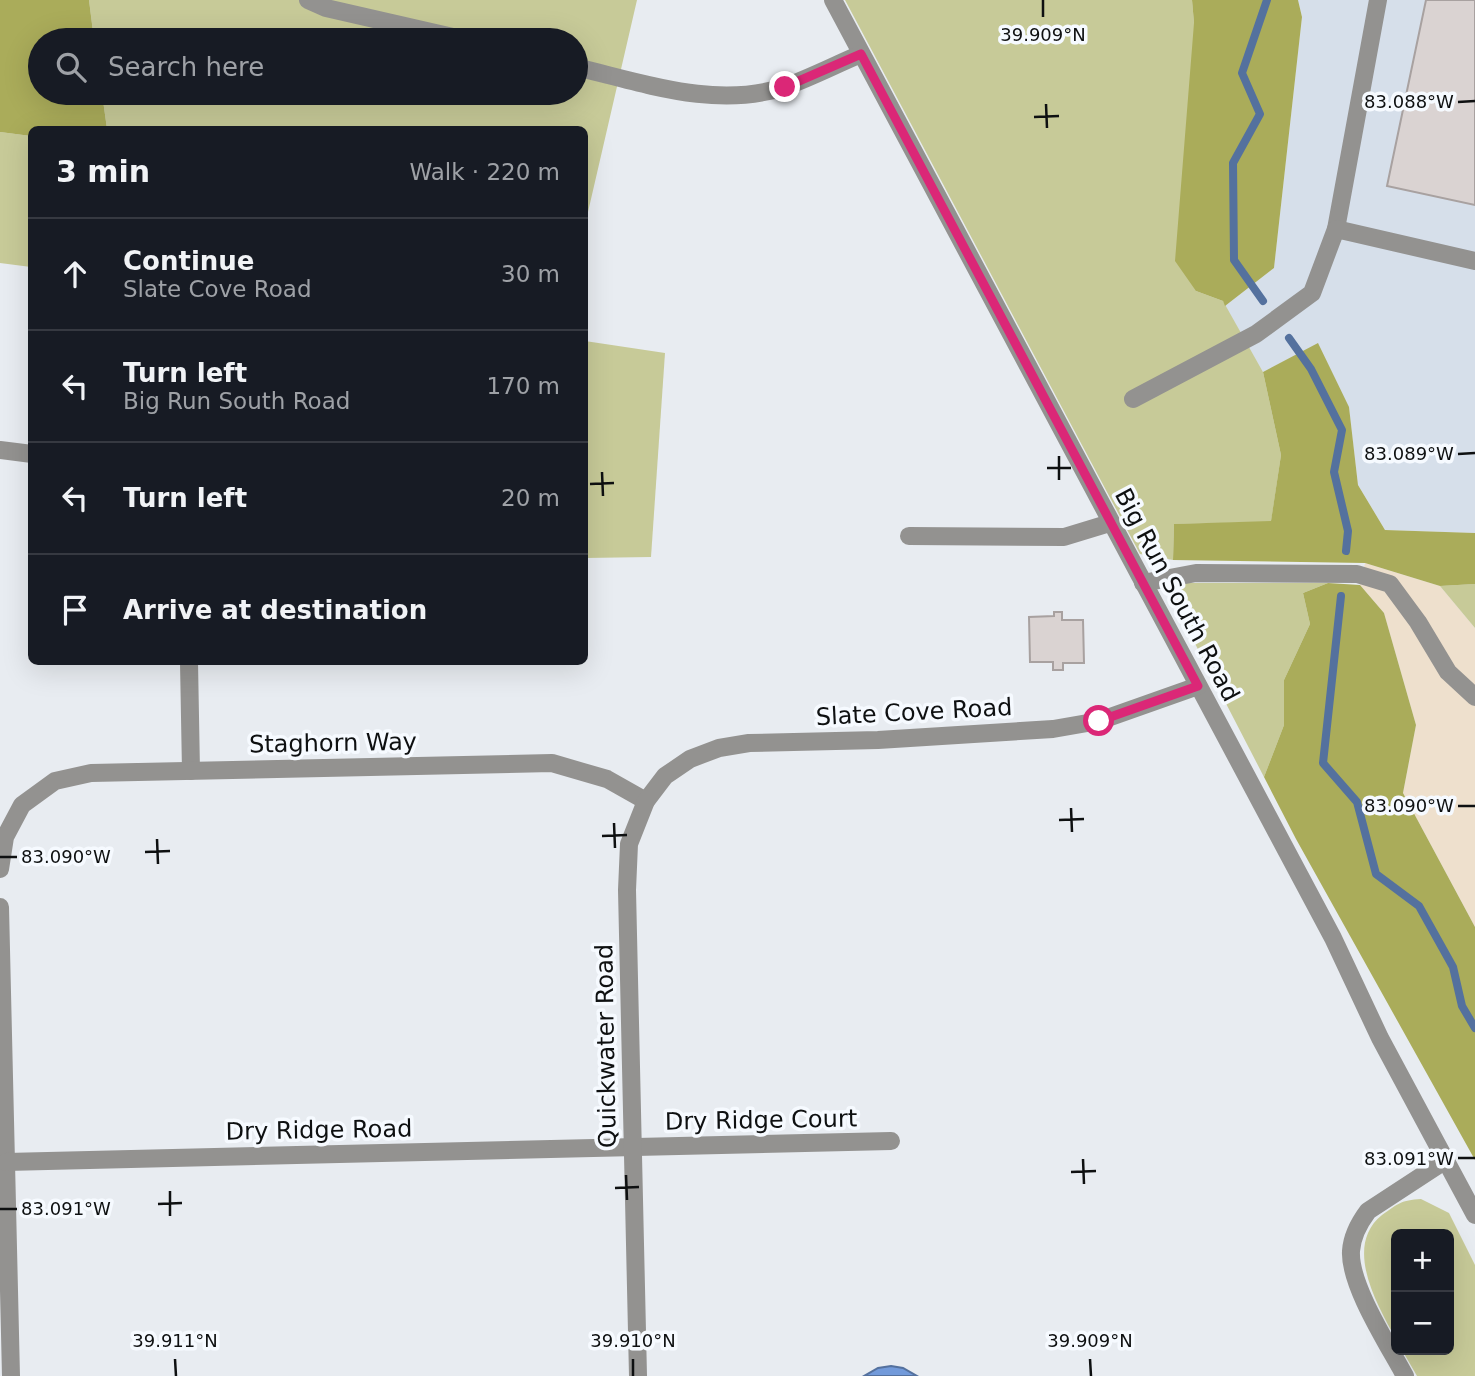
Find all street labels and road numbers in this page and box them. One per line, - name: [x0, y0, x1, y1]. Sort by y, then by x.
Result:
- street label: Big Run South Road: [1109, 484, 1245, 706]
- street label: Slate Cove Road: [815, 693, 1013, 731]
- street label: Staghorn Way: [249, 728, 417, 758]
- street label: Quickwater Road: [590, 944, 622, 1148]
- street label: Dry Ridge Court: [665, 1104, 857, 1136]
- street label: Dry Ridge Road: [225, 1114, 413, 1146]

